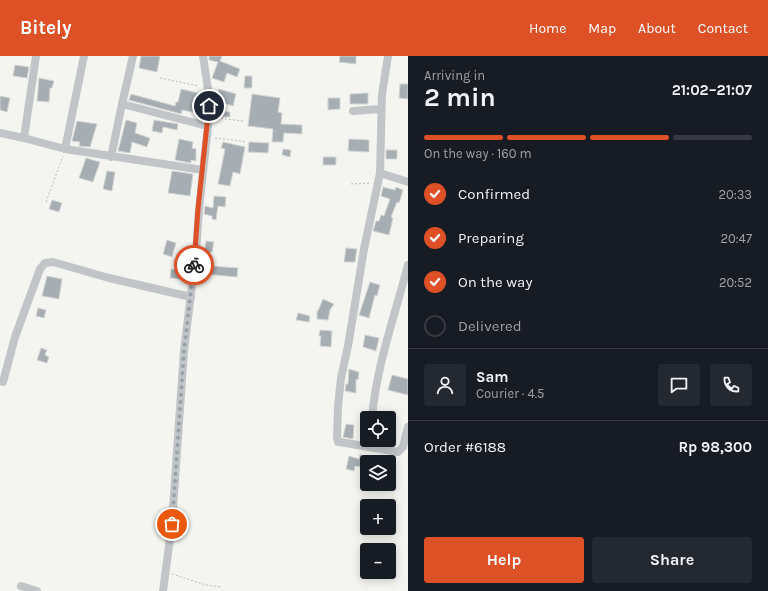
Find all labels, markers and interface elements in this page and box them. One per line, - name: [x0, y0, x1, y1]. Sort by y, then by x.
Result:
- text: Bitely: [20, 17, 71, 39]
- text: Home: [529, 20, 566, 37]
- text: Map: [588, 20, 616, 37]
- text: About: [638, 20, 676, 37]
- text: Contact: [698, 20, 748, 37]
- text: Arriving in: [424, 68, 485, 83]
- text: 21:02–21:07: [672, 81, 752, 99]
- text: 2 min: [424, 82, 496, 113]
- pin: [192, 89, 226, 123]
- icon: home: [198, 95, 220, 117]
- text: On the way · 160 m: [424, 146, 532, 161]
- icon: check: [424, 183, 446, 205]
- text: Confirmed: [458, 185, 530, 203]
- text: 20:33: [718, 187, 752, 202]
- icon: check: [424, 227, 446, 249]
- text: Preparing: [458, 229, 524, 247]
- text: 20:47: [720, 231, 752, 246]
- courier: [174, 245, 214, 285]
- icon: bike: [183, 254, 205, 276]
- icon: check: [424, 271, 446, 293]
- text: On the way: [458, 273, 532, 291]
- text: 20:52: [719, 275, 752, 290]
- text: Delivered: [458, 317, 522, 335]
- button: person: [424, 364, 466, 406]
- button: chat: [658, 364, 700, 406]
- button: phone: [710, 364, 752, 406]
- text: Sam: [476, 368, 509, 386]
- text: Courier · 4.5: [476, 386, 544, 401]
- map controls: [360, 411, 396, 579]
- button: locate: [360, 411, 396, 447]
- text: Order #6188: [424, 438, 506, 456]
- text: Rp 98,300: [678, 438, 752, 456]
- button: layers: [360, 455, 396, 491]
- button: +: [360, 499, 396, 535]
- pin: [155, 507, 189, 541]
- icon: bag: [161, 513, 183, 535]
- button: Help: [424, 537, 584, 583]
- button: Share: [592, 537, 752, 583]
- button: −: [360, 543, 396, 579]

